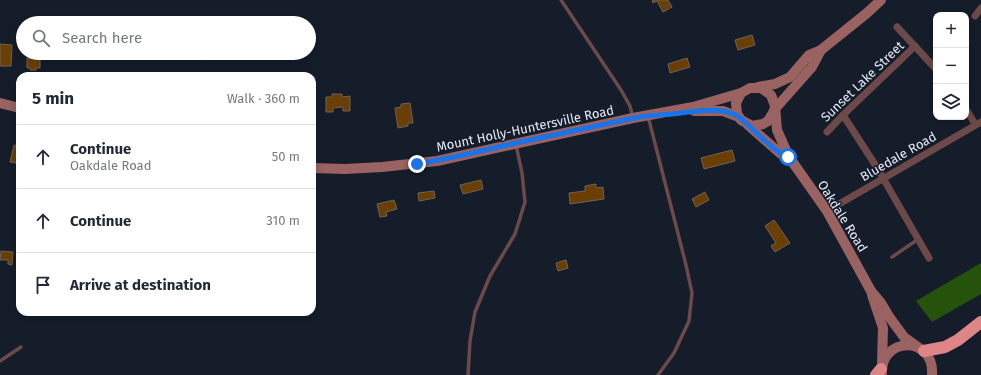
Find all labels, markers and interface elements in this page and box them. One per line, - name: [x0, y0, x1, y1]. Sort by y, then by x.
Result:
- map controls: [933, 12, 969, 120]
- button: +: [933, 12, 969, 48]
- search box: [16, 16, 316, 60]
- icon: search: [30, 27, 52, 49]
- text: Search here: [62, 29, 142, 47]
- street label: Sunset Lake Street: [818, 38, 907, 125]
- button: −: [933, 48, 969, 84]
- button: layers: [933, 84, 969, 120]
- text: 5 min: [32, 88, 74, 109]
- text: Walk · 360 m: [227, 91, 300, 106]
- street label: Mount Holly-Huntersville Road: [435, 102, 615, 155]
- street label: Bluedale Road: [858, 129, 939, 184]
- text: Continue: [70, 140, 131, 158]
- icon: ahead: [32, 146, 54, 168]
- route start: [779, 148, 797, 166]
- text: 50 m: [272, 149, 300, 164]
- route end: [408, 155, 426, 173]
- text: Oakdale Road: [70, 158, 151, 173]
- street label: Oakdale Road: [815, 178, 871, 255]
- icon: ahead: [32, 210, 54, 232]
- text: Continue: [70, 212, 131, 230]
- text: 310 m: [266, 213, 300, 228]
- icon: arrive: [32, 274, 54, 296]
- text: Arrive at destination: [70, 276, 211, 294]

